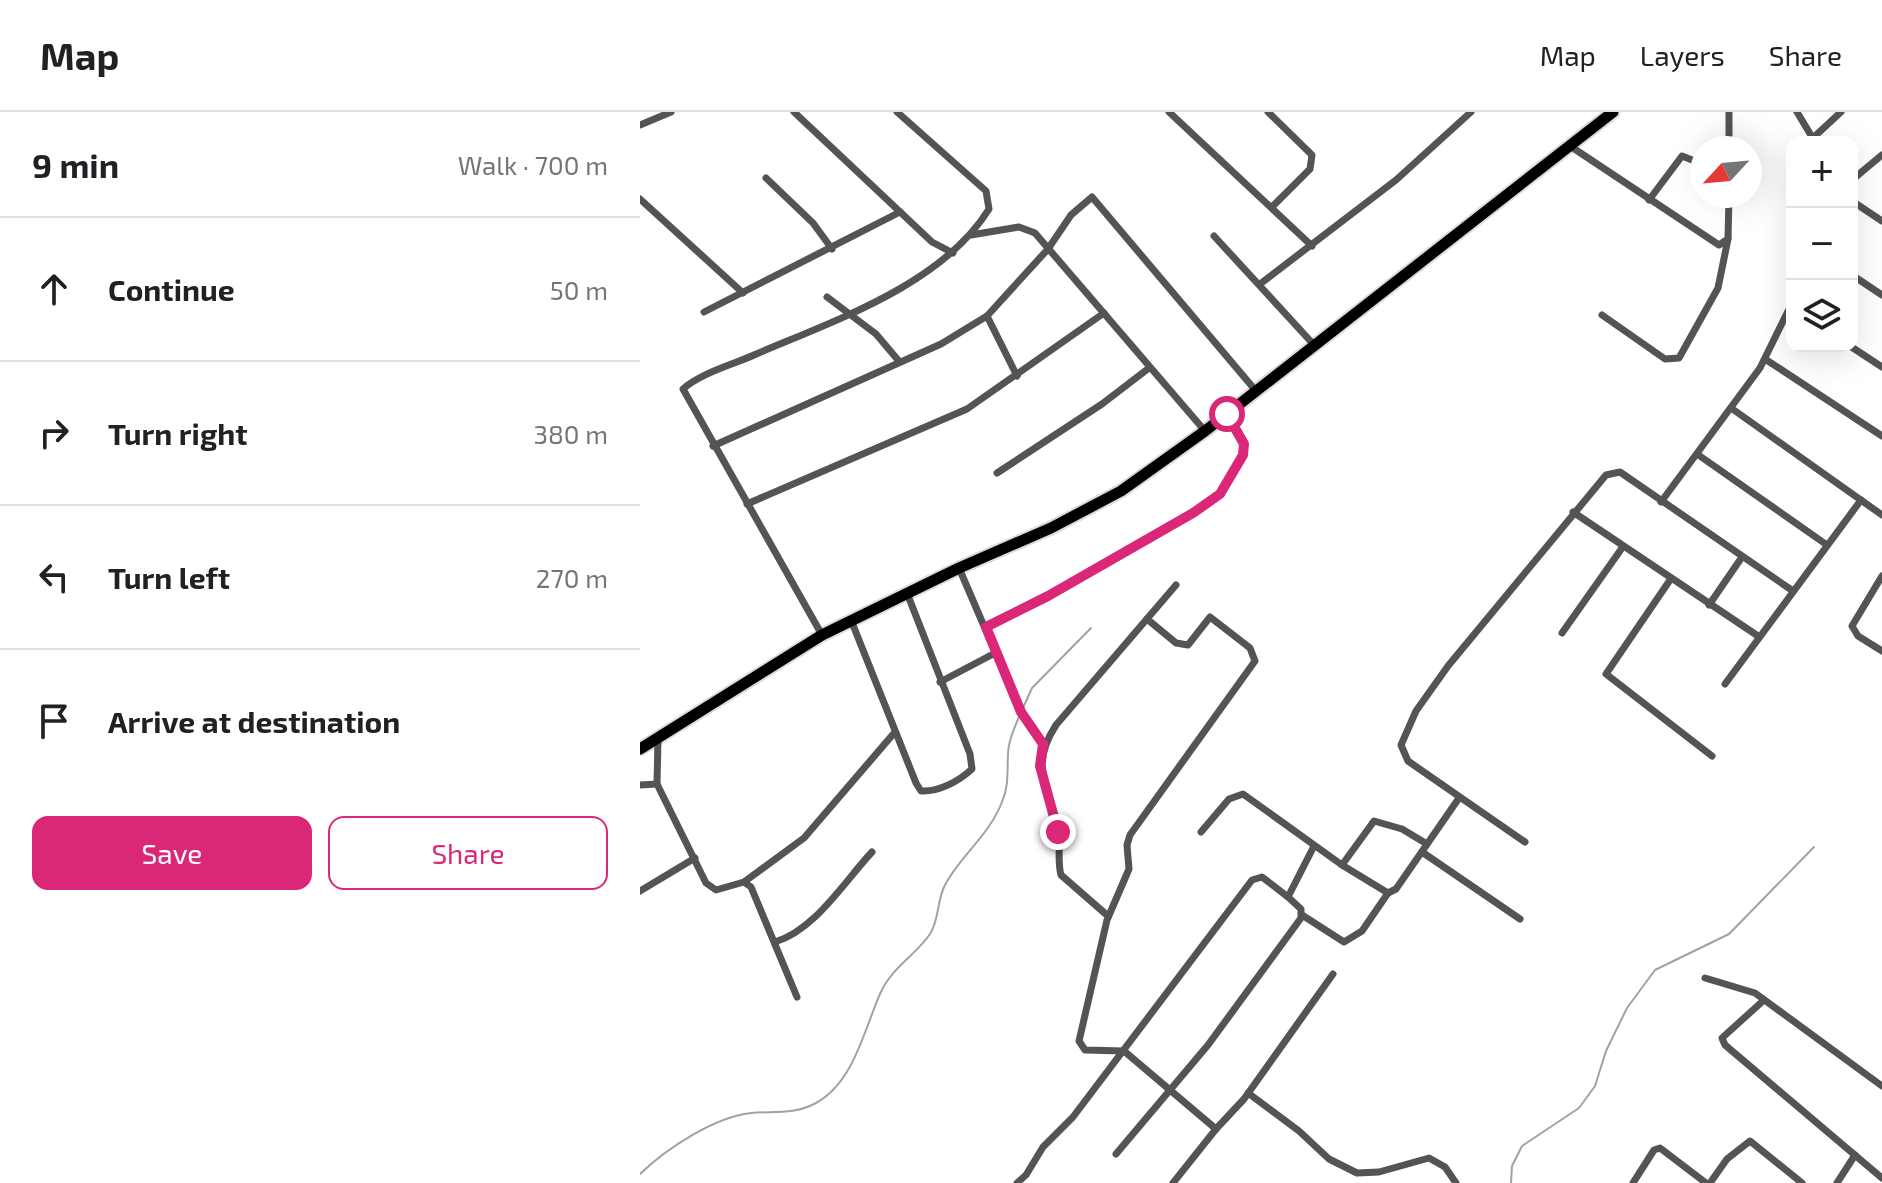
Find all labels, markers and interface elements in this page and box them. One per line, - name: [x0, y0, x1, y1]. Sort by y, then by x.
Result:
- text: Map: [40, 32, 119, 78]
- text: Map: [1540, 38, 1596, 72]
- text: Layers: [1640, 38, 1725, 72]
- text: Share: [1769, 38, 1842, 72]
- north arrow: [1690, 136, 1762, 208]
- map controls: [1786, 136, 1858, 352]
- button: +: [1786, 136, 1858, 208]
- text: 9 min: [32, 144, 119, 185]
- text: Walk · 700 m: [458, 149, 608, 180]
- button: −: [1786, 208, 1858, 280]
- icon: ahead: [32, 267, 76, 311]
- text: Continue: [108, 271, 235, 307]
- text: 50 m: [550, 274, 608, 305]
- button: layers: [1786, 280, 1858, 352]
- route start: [1209, 396, 1245, 432]
- icon: right: [32, 411, 76, 455]
- text: Turn right: [108, 415, 248, 451]
- text: 380 m: [534, 418, 608, 449]
- icon: left: [32, 555, 76, 599]
- text: Turn left: [108, 559, 230, 595]
- text: 270 m: [536, 562, 608, 593]
- icon: arrive: [32, 699, 76, 743]
- text: Arrive at destination: [108, 703, 400, 739]
- route end: [1040, 814, 1076, 850]
- button: Save: [32, 816, 312, 890]
- button: Share: [328, 816, 608, 890]

